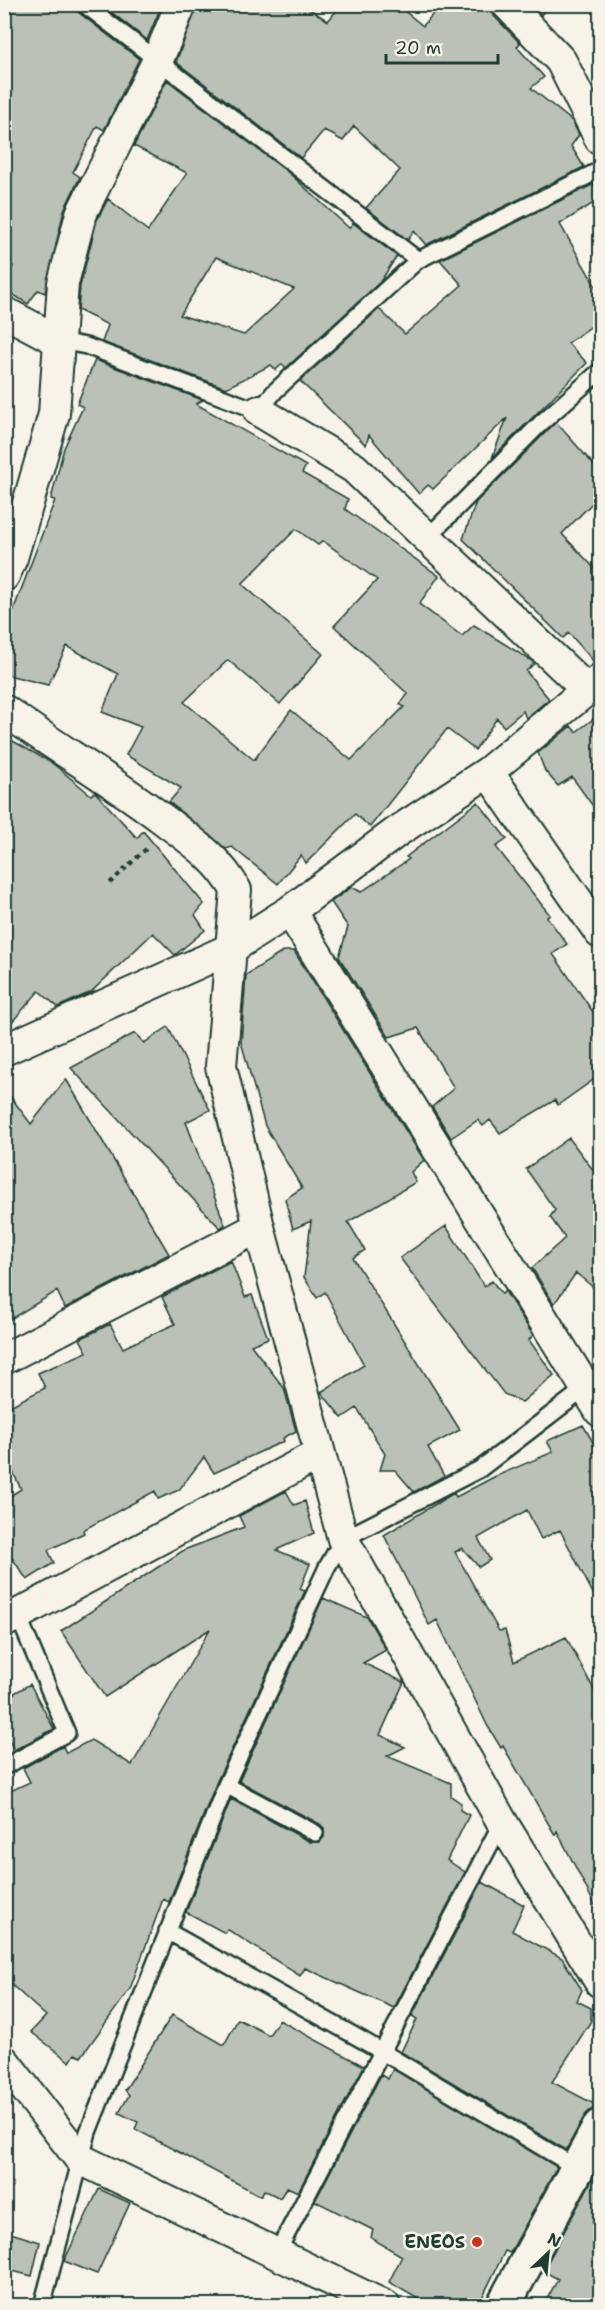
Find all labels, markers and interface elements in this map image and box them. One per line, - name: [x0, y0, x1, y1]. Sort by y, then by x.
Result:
- scale bar: [386, 27, 498, 65]
- text: 20 m: [395, 36, 441, 60]
- north arrow: [518, 2223, 578, 2283]
- text: N: [544, 2228, 565, 2252]
- place label: ENEOS: [404, 2230, 465, 2254]
- marker: ENEOS: [470, 2235, 484, 2249]

